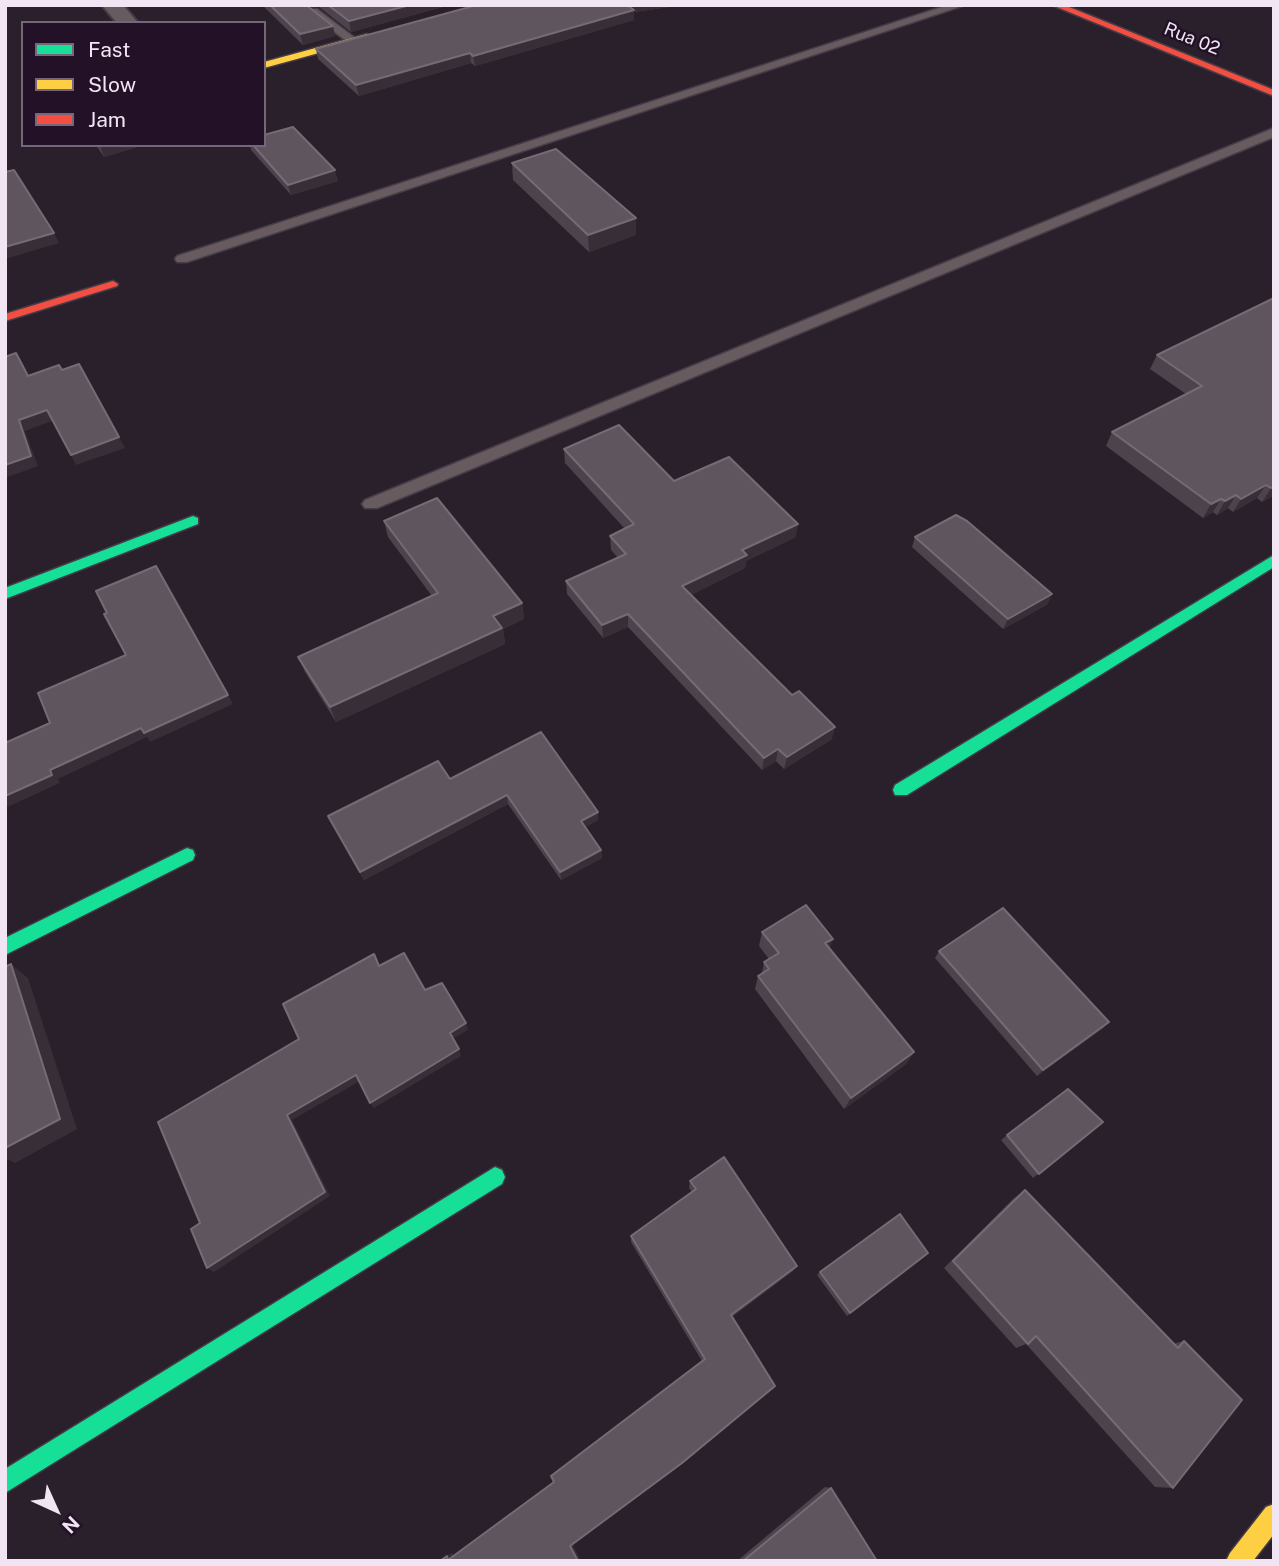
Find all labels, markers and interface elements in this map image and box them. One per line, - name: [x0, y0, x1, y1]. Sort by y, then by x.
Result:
- street label: Rua 02: [1161, 18, 1223, 60]
- legend: [21, 21, 266, 147]
- text: Fast: [88, 37, 130, 62]
- text: Slow: [88, 72, 136, 97]
- text: Jam: [88, 107, 126, 132]
- north arrow: [21, 1475, 91, 1545]
- text: N: [58, 1512, 84, 1538]

